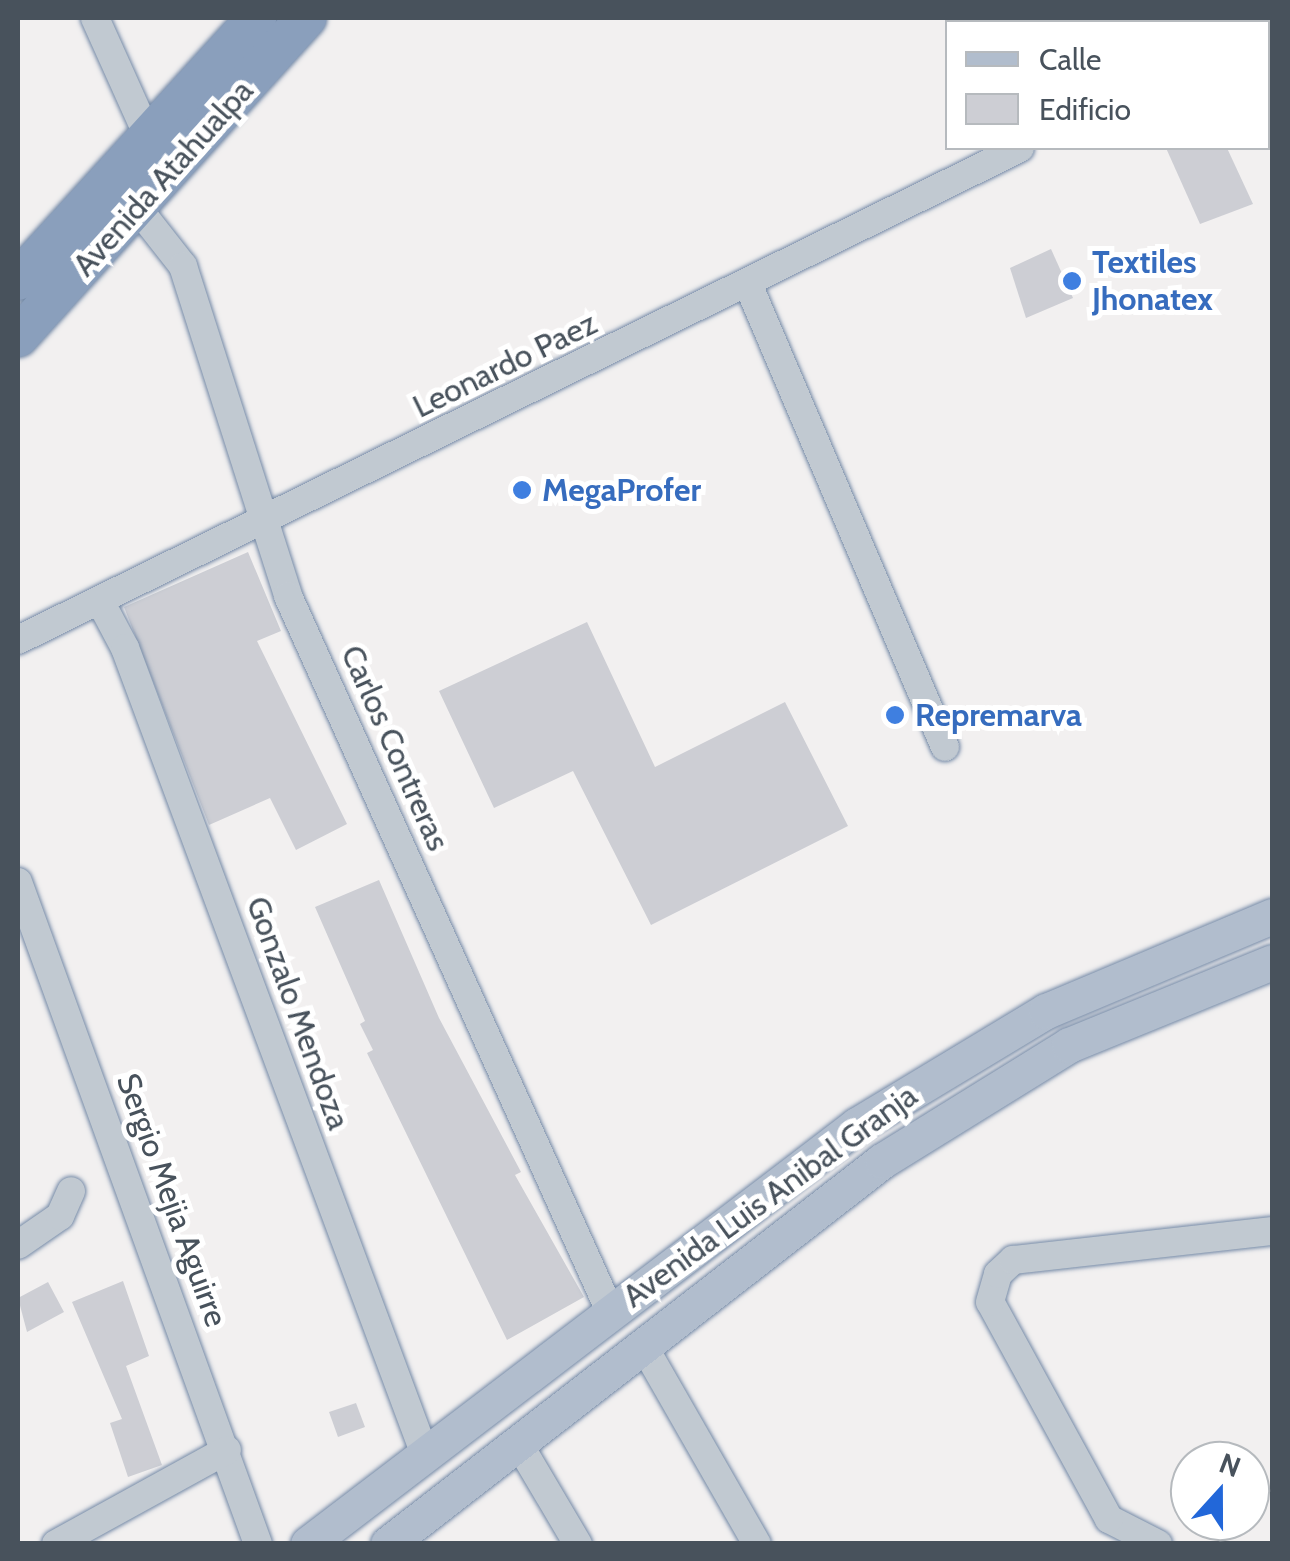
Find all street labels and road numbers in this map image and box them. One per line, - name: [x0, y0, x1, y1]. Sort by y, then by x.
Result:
- street label: Avenida Atahualpa: [65, 72, 261, 284]
- street label: Leonardo Paez: [407, 304, 603, 426]
- street label: Carlos Contreras: [333, 639, 457, 857]
- street label: Gonzalo Mendoza: [238, 891, 358, 1135]
- street label: Sergio Mejia Aguirre: [108, 1068, 236, 1332]
- street label: Avenida Luis Anibal Granja: [615, 1076, 925, 1316]

